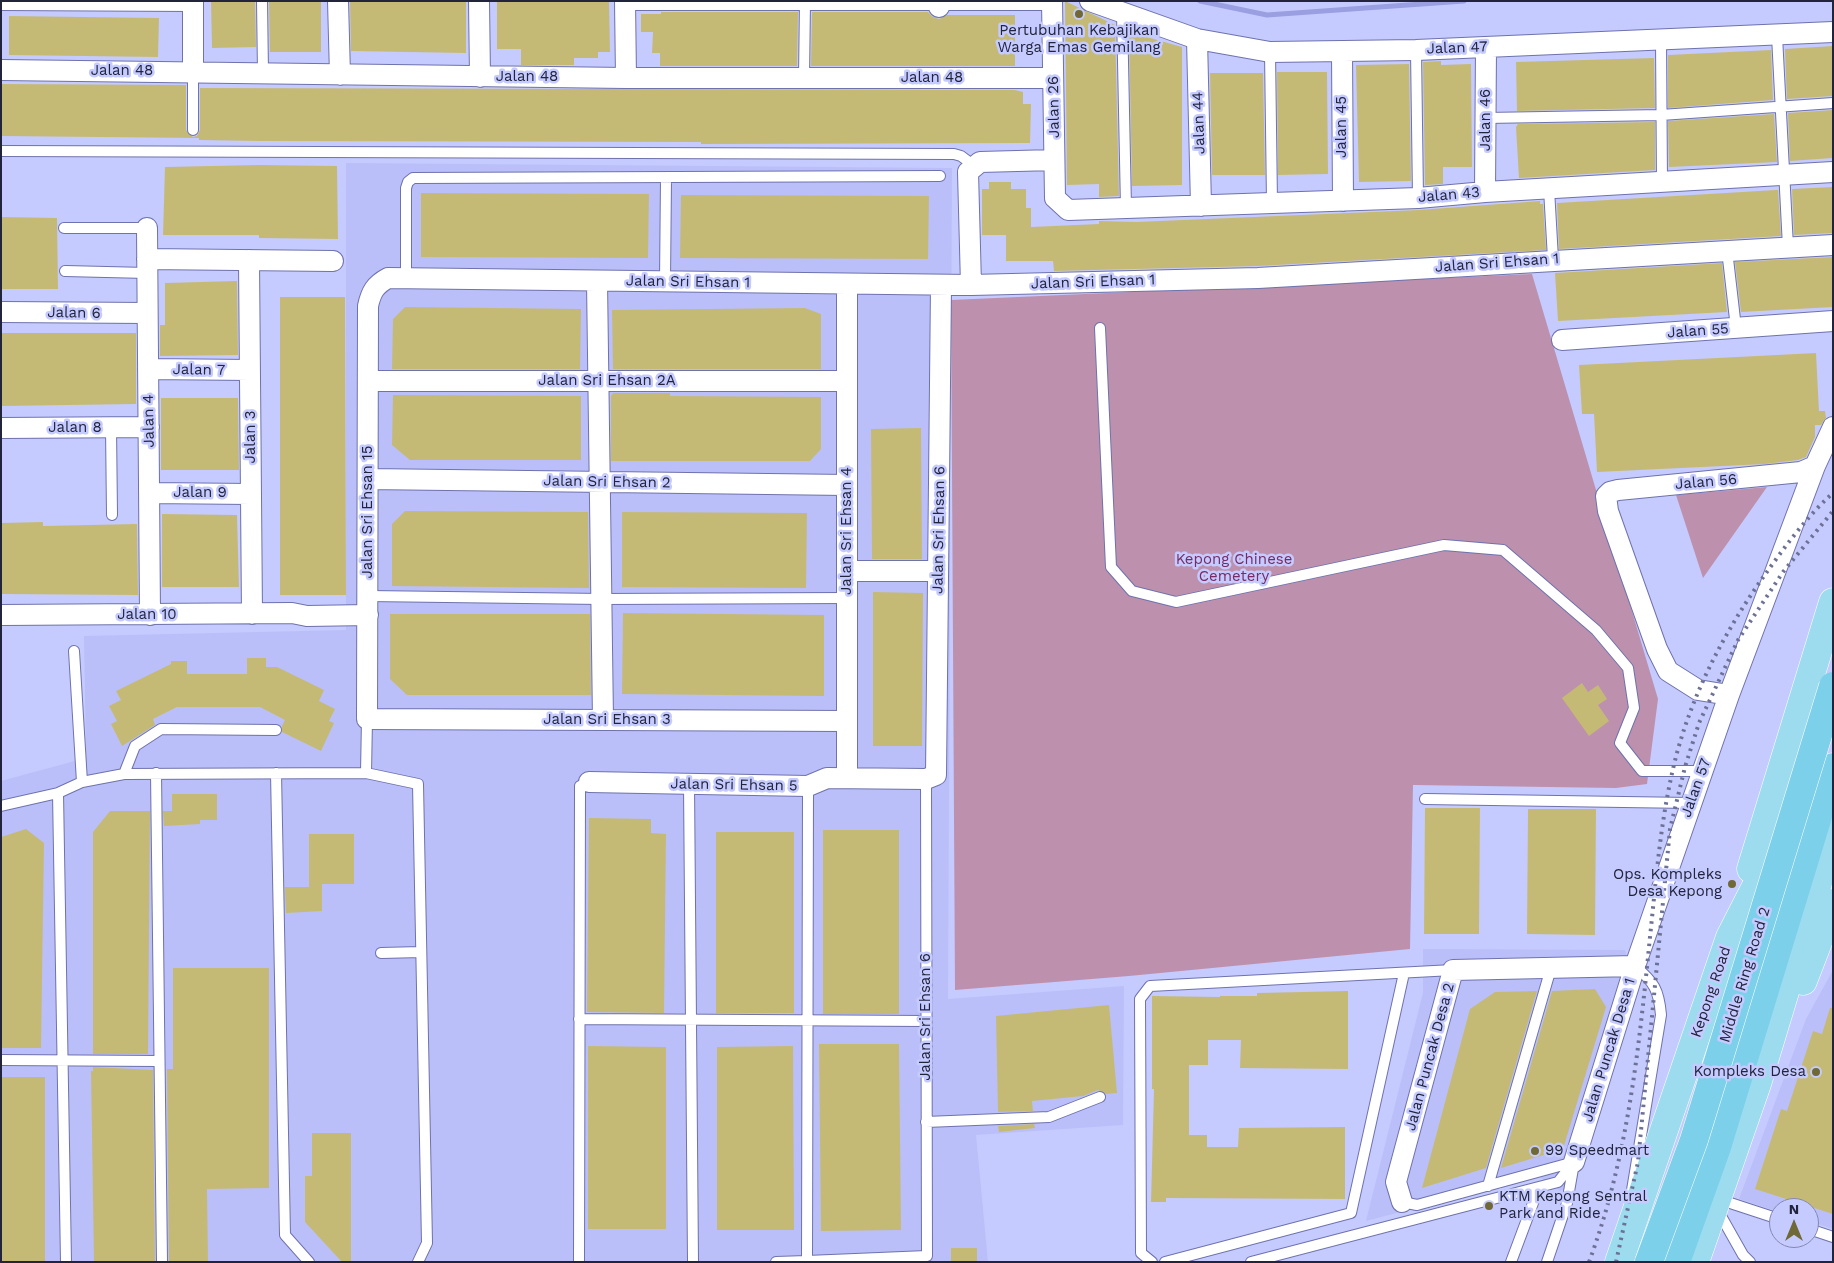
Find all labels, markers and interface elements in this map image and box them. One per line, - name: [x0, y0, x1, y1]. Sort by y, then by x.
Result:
- marker: Pertubuhan Kebajikan Warga Emas Gemilang: [1073, 8, 1085, 20]
- place label: Pertubuhan Kebajikan Warga Emas Gemilang: [997, 22, 1161, 57]
- street label: Jalan 47: [1426, 38, 1488, 58]
- street label: Jalan 48: [91, 62, 153, 80]
- street label: Jalan 48: [496, 68, 558, 86]
- street label: Jalan 48: [901, 69, 963, 87]
- street label: Jalan 26: [1044, 76, 1064, 138]
- street label: Jalan 46: [1477, 89, 1495, 151]
- street label: Jalan 44: [1189, 91, 1209, 155]
- street label: Jalan 45: [1333, 96, 1351, 158]
- street label: Jalan 43: [1417, 183, 1481, 207]
- street label: Jalan Sri Ehsan 1: [1434, 250, 1560, 276]
- street label: Jalan Sri Ehsan 1: [1030, 271, 1156, 293]
- street label: Jalan Sri Ehsan 1: [626, 272, 750, 292]
- street label: Jalan 6: [47, 304, 101, 322]
- street label: Jalan 55: [1667, 320, 1729, 342]
- street label: Jalan 7: [173, 361, 225, 379]
- street label: Jalan Sri Ehsan 2A: [538, 372, 676, 390]
- street label: Jalan 4: [140, 394, 158, 448]
- street label: Jalan 3: [242, 411, 260, 463]
- street label: Jalan 8: [48, 419, 102, 437]
- street label: Jalan Sri Ehsan 15: [359, 445, 377, 579]
- street label: Jalan Sri Ehsan 6: [929, 466, 949, 594]
- street label: Jalan Sri Ehsan 4: [838, 467, 856, 595]
- street label: Jalan 56: [1674, 470, 1738, 494]
- street label: Jalan Sri Ehsan 2: [543, 472, 671, 492]
- street label: Jalan 9: [173, 484, 227, 502]
- park label: Kepong Chinese Cemetery: [1176, 551, 1292, 586]
- street label: Jalan 10: [117, 606, 177, 624]
- street label: Jalan Sri Ehsan 3: [543, 711, 671, 729]
- street label: Jalan 57: [1677, 756, 1715, 820]
- street label: Jalan Sri Ehsan 5: [670, 775, 798, 795]
- place label: Ops. Kompleks Desa Kepong: [1613, 866, 1722, 901]
- marker: Ops. Kompleks Desa Kepong: [1726, 878, 1738, 890]
- street label: Middle Ring Road 2: [1716, 905, 1774, 1045]
- street label: Kepong Road: [1687, 944, 1735, 1040]
- street label: Jalan Sri Ehsan 6: [917, 953, 935, 1081]
- street label: Jalan Puncak Desa 1: [1579, 976, 1639, 1124]
- street label: Jalan Puncak Desa 2: [1402, 981, 1458, 1133]
- place label: Kompleks Desa: [1694, 1063, 1806, 1081]
- marker: Kompleks Desa: [1810, 1066, 1822, 1078]
- place label: 99 Speedmart: [1545, 1142, 1649, 1160]
- marker: 99 Speedmart: [1529, 1145, 1541, 1157]
- place label: KTM Kepong Sentral Park and Ride: [1499, 1188, 1647, 1223]
- north arrow: [1769, 1198, 1819, 1248]
- marker: KTM Kepong Sentral Park and Ride: [1483, 1200, 1495, 1212]
- text: N: [1789, 1201, 1799, 1217]

